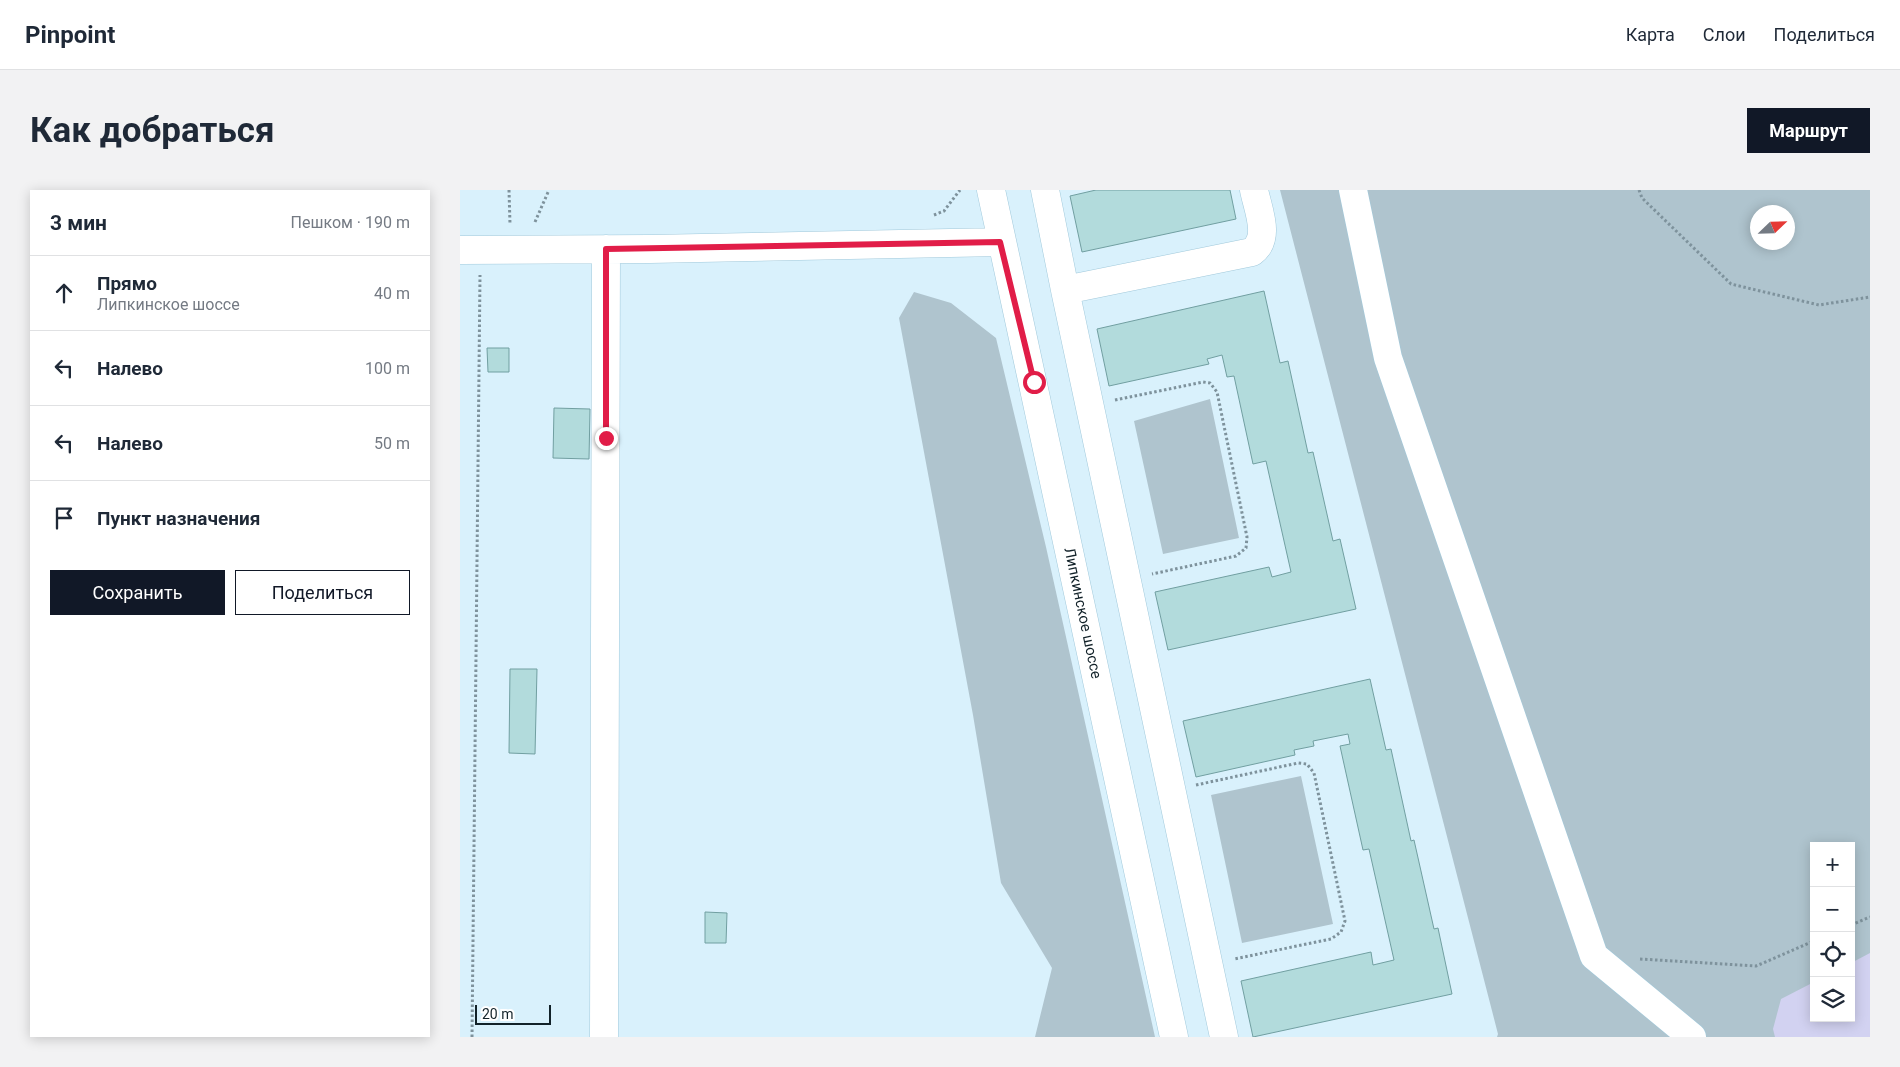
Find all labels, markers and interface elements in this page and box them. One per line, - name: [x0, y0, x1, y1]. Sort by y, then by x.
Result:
- text: Pinpoint: [25, 21, 115, 49]
- text: Карта: [1626, 24, 1675, 45]
- text: Слои: [1703, 24, 1746, 45]
- text: Поделиться: [1774, 24, 1875, 45]
- button: Маршрут: [1747, 108, 1870, 153]
- text: Как добраться: [30, 110, 275, 151]
- north arrow: [1750, 205, 1795, 250]
- text: 3 мин: [50, 211, 107, 235]
- text: Пешком · 190 m: [291, 213, 410, 232]
- text: Прямо: [97, 272, 157, 295]
- icon: ahead: [50, 279, 78, 307]
- text: 40 m: [374, 284, 410, 303]
- text: Липкинское шоссе: [97, 295, 240, 314]
- icon: left: [50, 354, 78, 382]
- text: Налево: [97, 357, 163, 380]
- text: 100 m: [365, 359, 410, 378]
- route start: [1023, 371, 1046, 394]
- route end: [595, 427, 618, 450]
- icon: left: [50, 429, 78, 457]
- text: Налево: [97, 432, 163, 455]
- text: 50 m: [374, 434, 410, 453]
- icon: arrive: [50, 504, 78, 532]
- text: Пункт назначения: [97, 507, 260, 530]
- street label: Липкинское шоссе: [1060, 546, 1106, 680]
- button: Сохранить: [50, 570, 225, 615]
- button: Поделиться: [235, 570, 410, 615]
- map controls: [1810, 842, 1855, 1022]
- button: +: [1810, 842, 1855, 887]
- button: −: [1810, 887, 1855, 932]
- button: locate: [1810, 932, 1855, 977]
- button: layers: [1810, 977, 1855, 1022]
- scale bar: [475, 1002, 551, 1025]
- text: 20 m: [482, 1006, 514, 1022]

